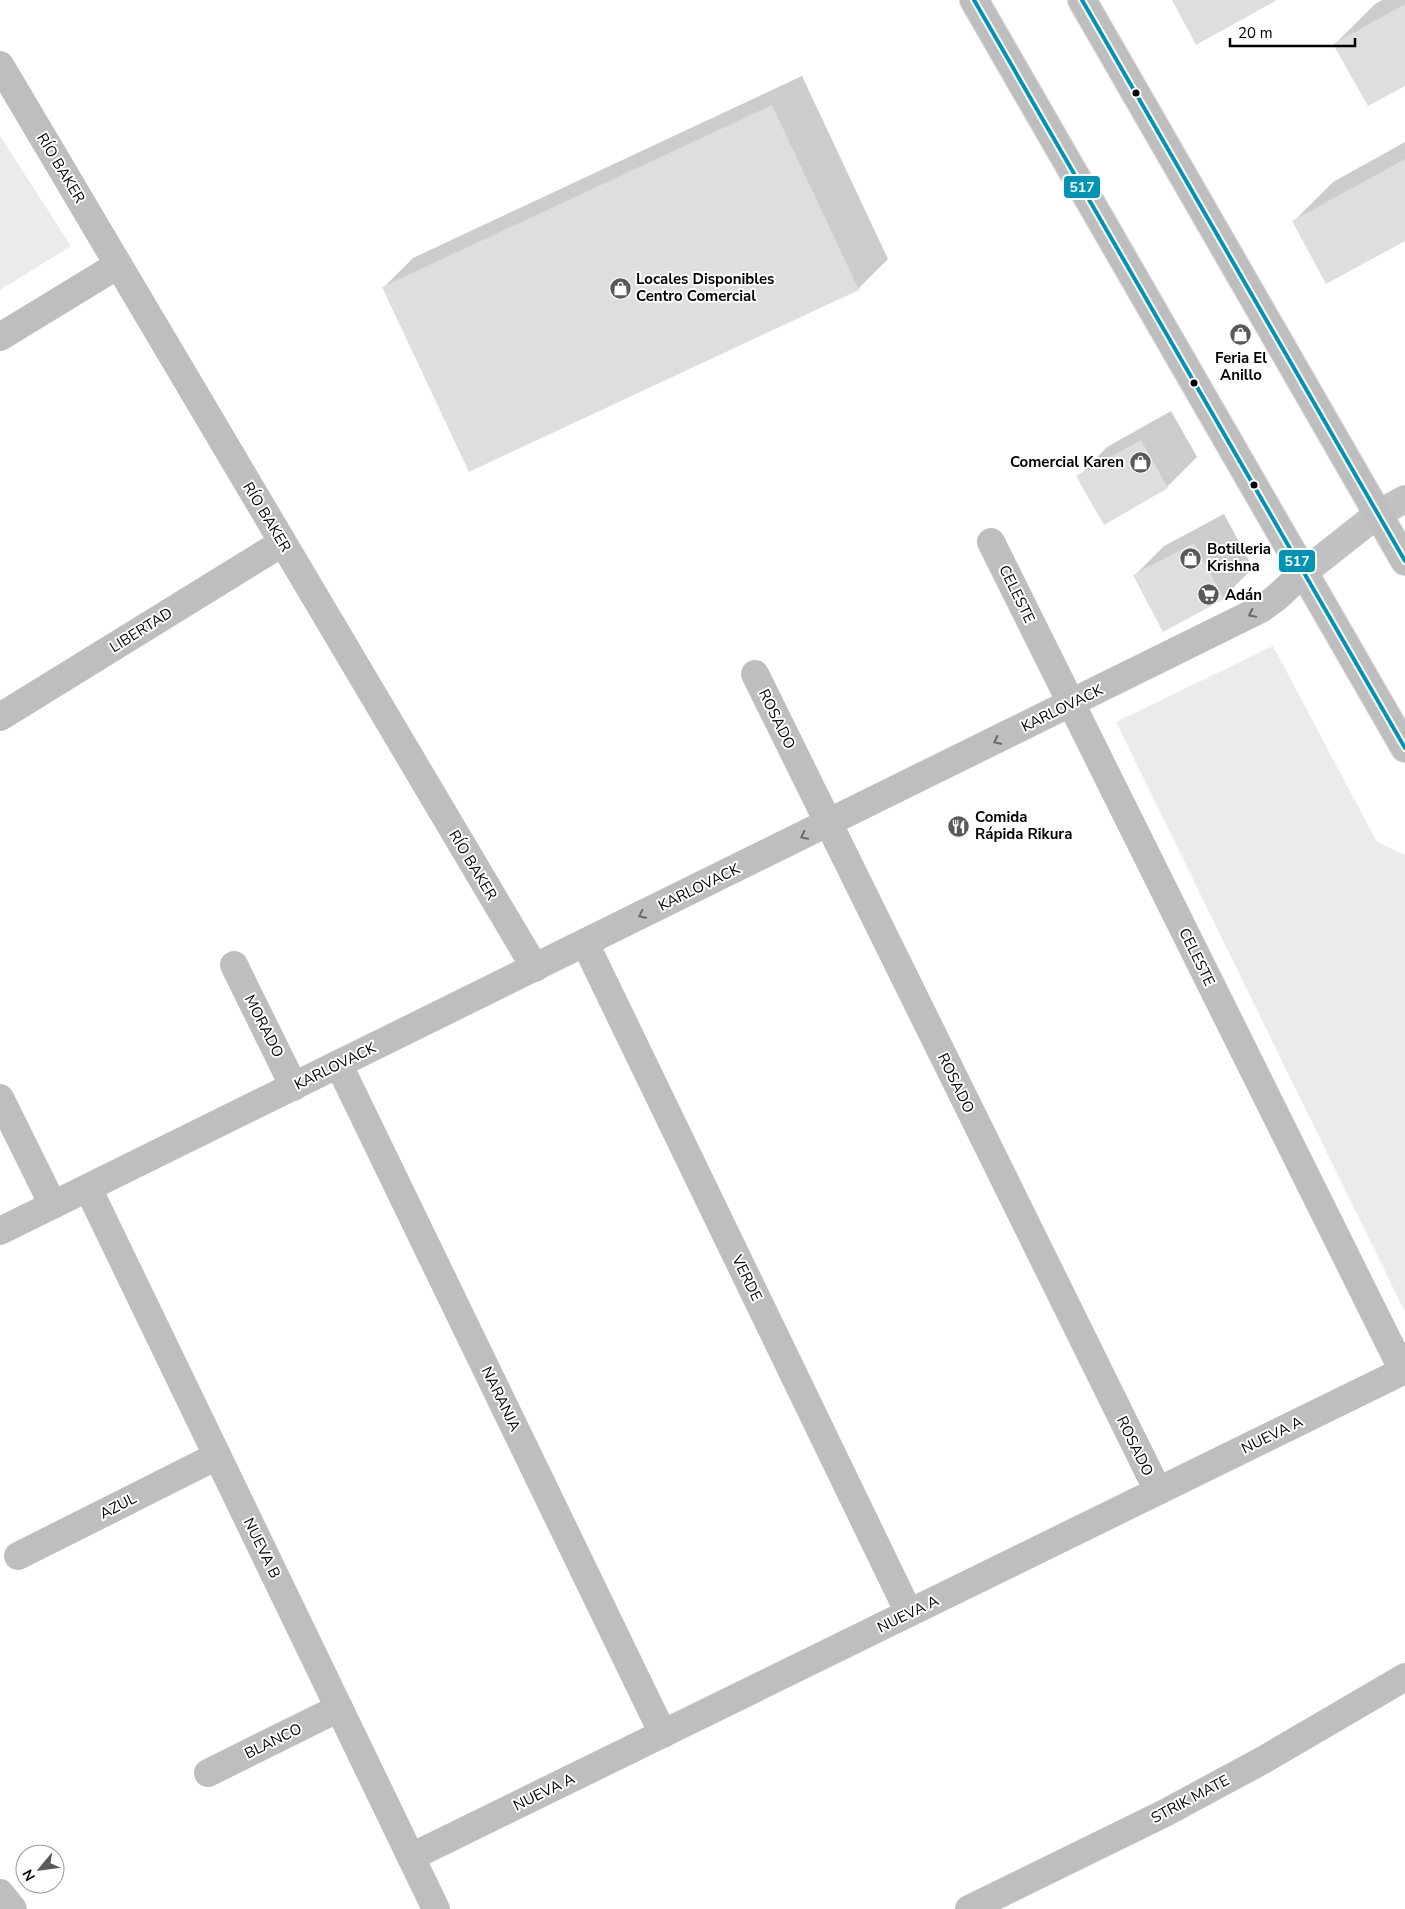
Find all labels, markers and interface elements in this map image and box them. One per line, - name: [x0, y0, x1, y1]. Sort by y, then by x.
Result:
- scale bar: [1230, 15, 1355, 47]
- text: 20 m: [1238, 23, 1273, 43]
- unlabelled marker: [1131, 88, 1141, 98]
- street label: RÍO BAKER: [32, 129, 90, 207]
- line badge: 517: [1063, 175, 1101, 199]
- text: 517: [1069, 178, 1095, 197]
- place label: Locales Disponibles Centro Comercial: [636, 269, 774, 306]
- shop icon: Locales Disponibles Centro Comercial: [608, 276, 632, 300]
- shop icon: Feria El Anillo: [1229, 323, 1253, 347]
- place label: Feria El Anillo: [1215, 348, 1267, 385]
- unlabelled marker: [1189, 378, 1199, 388]
- shop icon: Comercial Karen: [1128, 450, 1152, 474]
- place label: Comercial Karen: [1010, 452, 1124, 472]
- street label: RÍO BAKER: [238, 478, 296, 556]
- unlabelled marker: [1249, 480, 1259, 490]
- place label: Botilleria Krishna: [1207, 539, 1271, 576]
- shop icon: Botilleria Krishna: [1179, 546, 1203, 570]
- line badge: 517: [1278, 549, 1316, 573]
- text: 517: [1284, 552, 1310, 571]
- street label: CELESTE: [994, 562, 1040, 626]
- supermarket icon: Adán: [1197, 583, 1221, 607]
- place label: Adán: [1225, 585, 1262, 605]
- street label: LIBERTAD: [106, 603, 176, 657]
- one-way arrow: [1248, 608, 1257, 618]
- street label: KARLOVACK: [1018, 679, 1107, 736]
- street label: ROSADO: [754, 686, 800, 752]
- one-way arrow: [993, 735, 1002, 745]
- place label: Comida Rápida Rikura: [975, 807, 1072, 844]
- restaurant icon: Comida Rápida Rikura: [947, 814, 971, 838]
- street label: RÍO BAKER: [444, 826, 502, 904]
- one-way arrow: [800, 830, 809, 840]
- street label: KARLOVACK: [655, 858, 744, 915]
- one-way arrow: [638, 909, 647, 919]
- street label: CELESTE: [1174, 925, 1220, 989]
- street label: MORADO: [240, 991, 288, 1061]
- street label: KARLOVACK: [291, 1037, 380, 1094]
- street label: ROSADO: [933, 1050, 979, 1116]
- street label: VERDE: [727, 1251, 767, 1304]
- street label: NARANJA: [477, 1363, 525, 1435]
- street label: NUEVA A: [1238, 1412, 1306, 1458]
- street label: ROSADO: [1112, 1413, 1158, 1479]
- street label: AZUL: [96, 1488, 140, 1524]
- street label: NUEVA B: [239, 1514, 285, 1582]
- street label: NUEVA A: [874, 1591, 942, 1637]
- street label: BLANCO: [241, 1719, 305, 1763]
- street label: NUEVA A: [510, 1769, 578, 1815]
- street label: STRIK MATE: [1148, 1770, 1232, 1828]
- north arrow: [15, 1844, 65, 1894]
- text: N: [18, 1866, 40, 1884]

